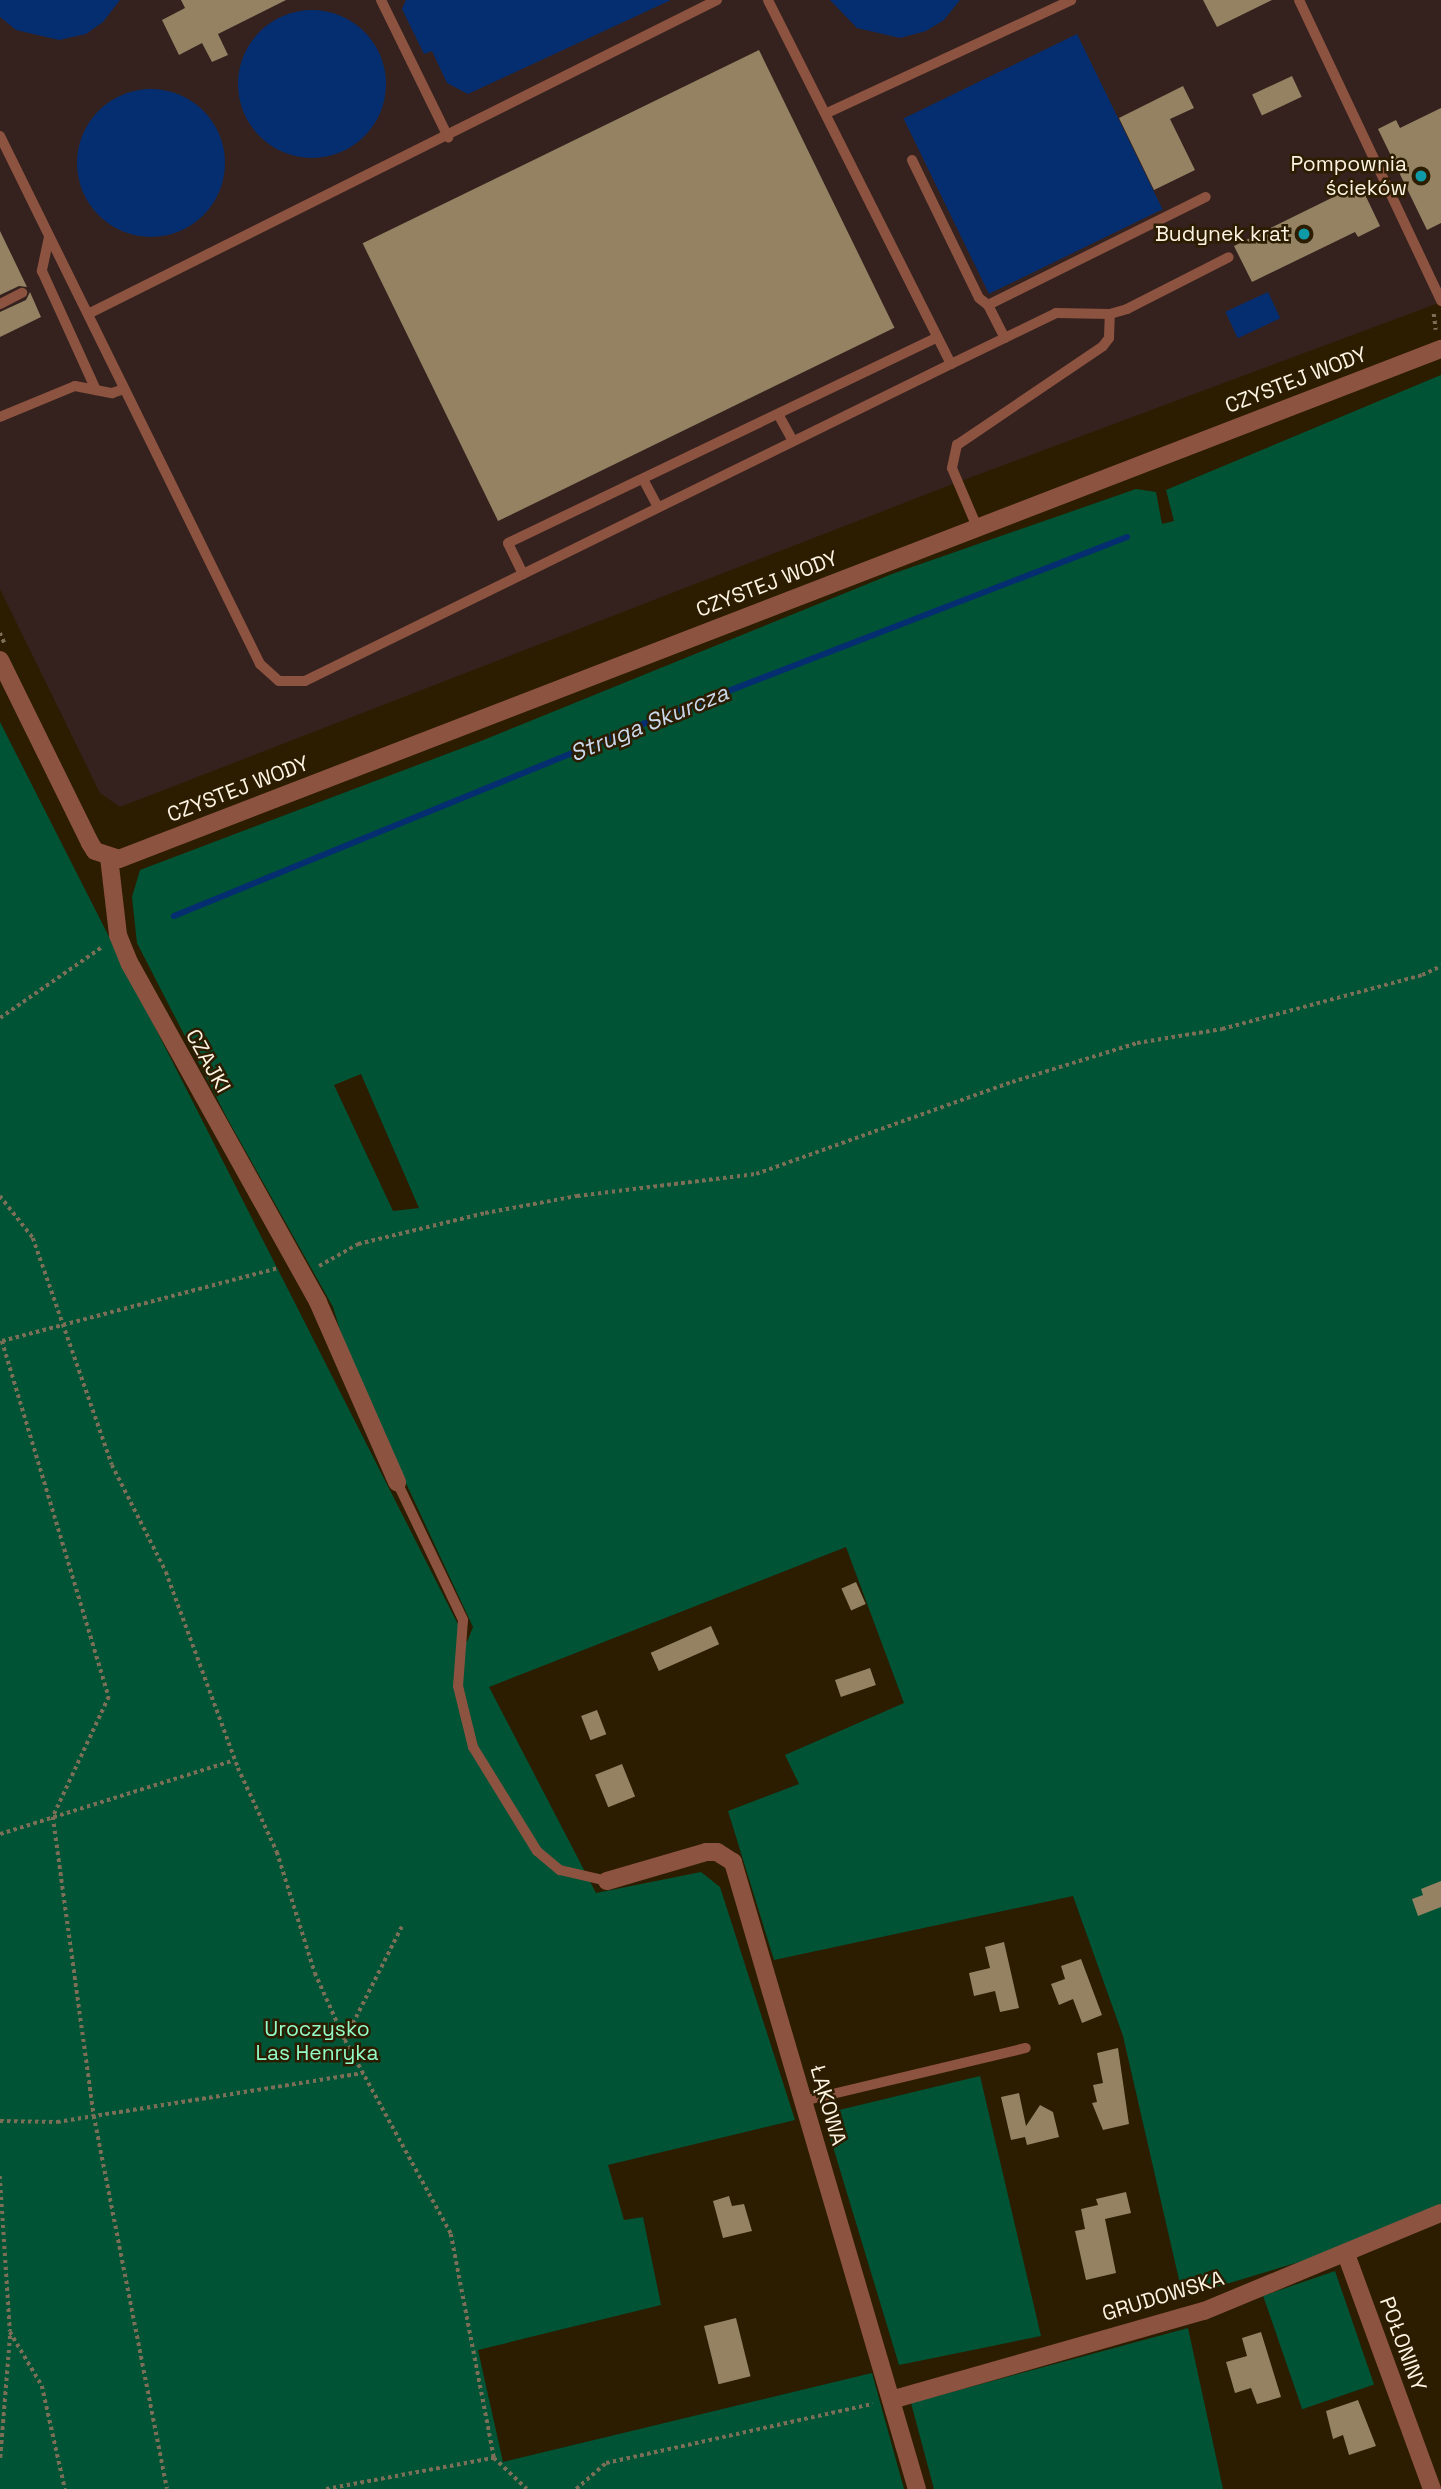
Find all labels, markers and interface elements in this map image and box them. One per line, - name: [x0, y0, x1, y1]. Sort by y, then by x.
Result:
- place label: Pompownia ścieków: [1290, 151, 1407, 201]
- marker: Pompownia ścieków: [1413, 168, 1429, 184]
- place label: Budynek krat: [1155, 221, 1290, 247]
- marker: Budynek krat: [1296, 226, 1312, 242]
- street label: CZYSTEJ WODY: [1221, 341, 1371, 419]
- street label: CZYSTEJ WODY: [692, 545, 842, 623]
- water label: Struga Skurcza: [566, 679, 732, 767]
- street label: CZYSTEJ WODY: [163, 750, 313, 828]
- street label: CZAJKI: [180, 1025, 236, 1097]
- park label: Uroczysko Las Henryka: [256, 2016, 378, 2066]
- street label: ŁĄKOWA: [804, 2062, 852, 2148]
- street label: GRUDOWSKA: [1099, 2266, 1227, 2326]
- street label: POŁONINY: [1374, 2293, 1432, 2395]

